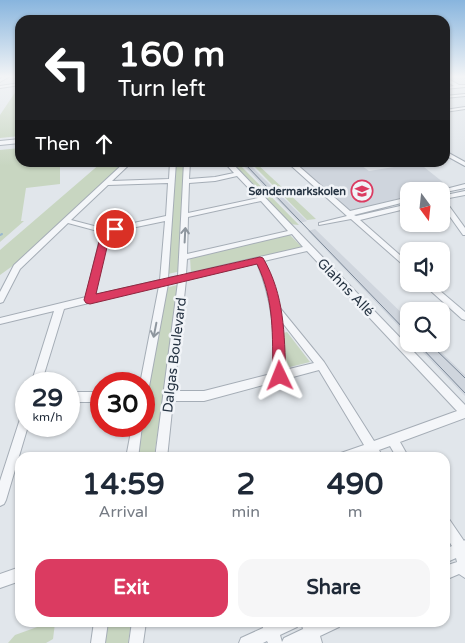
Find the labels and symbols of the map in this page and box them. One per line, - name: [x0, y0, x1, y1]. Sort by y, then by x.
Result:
- school or university icon: Søndermarkskolen: [350, 179, 374, 203]
- north arrow: [400, 182, 450, 232]
- place label: Søndermarkskolen: [248, 185, 346, 198]
- pin: [94, 208, 136, 250]
- one-way arrow: [181, 227, 190, 243]
- street label: Glahns Allé: [314, 255, 378, 320]
- street label: Dalgas Boulevard: [159, 296, 190, 414]
- one-way arrow: [149, 322, 159, 338]
- position arrow: [253, 349, 305, 401]
- speed limit sign: 30: [90, 372, 155, 437]

